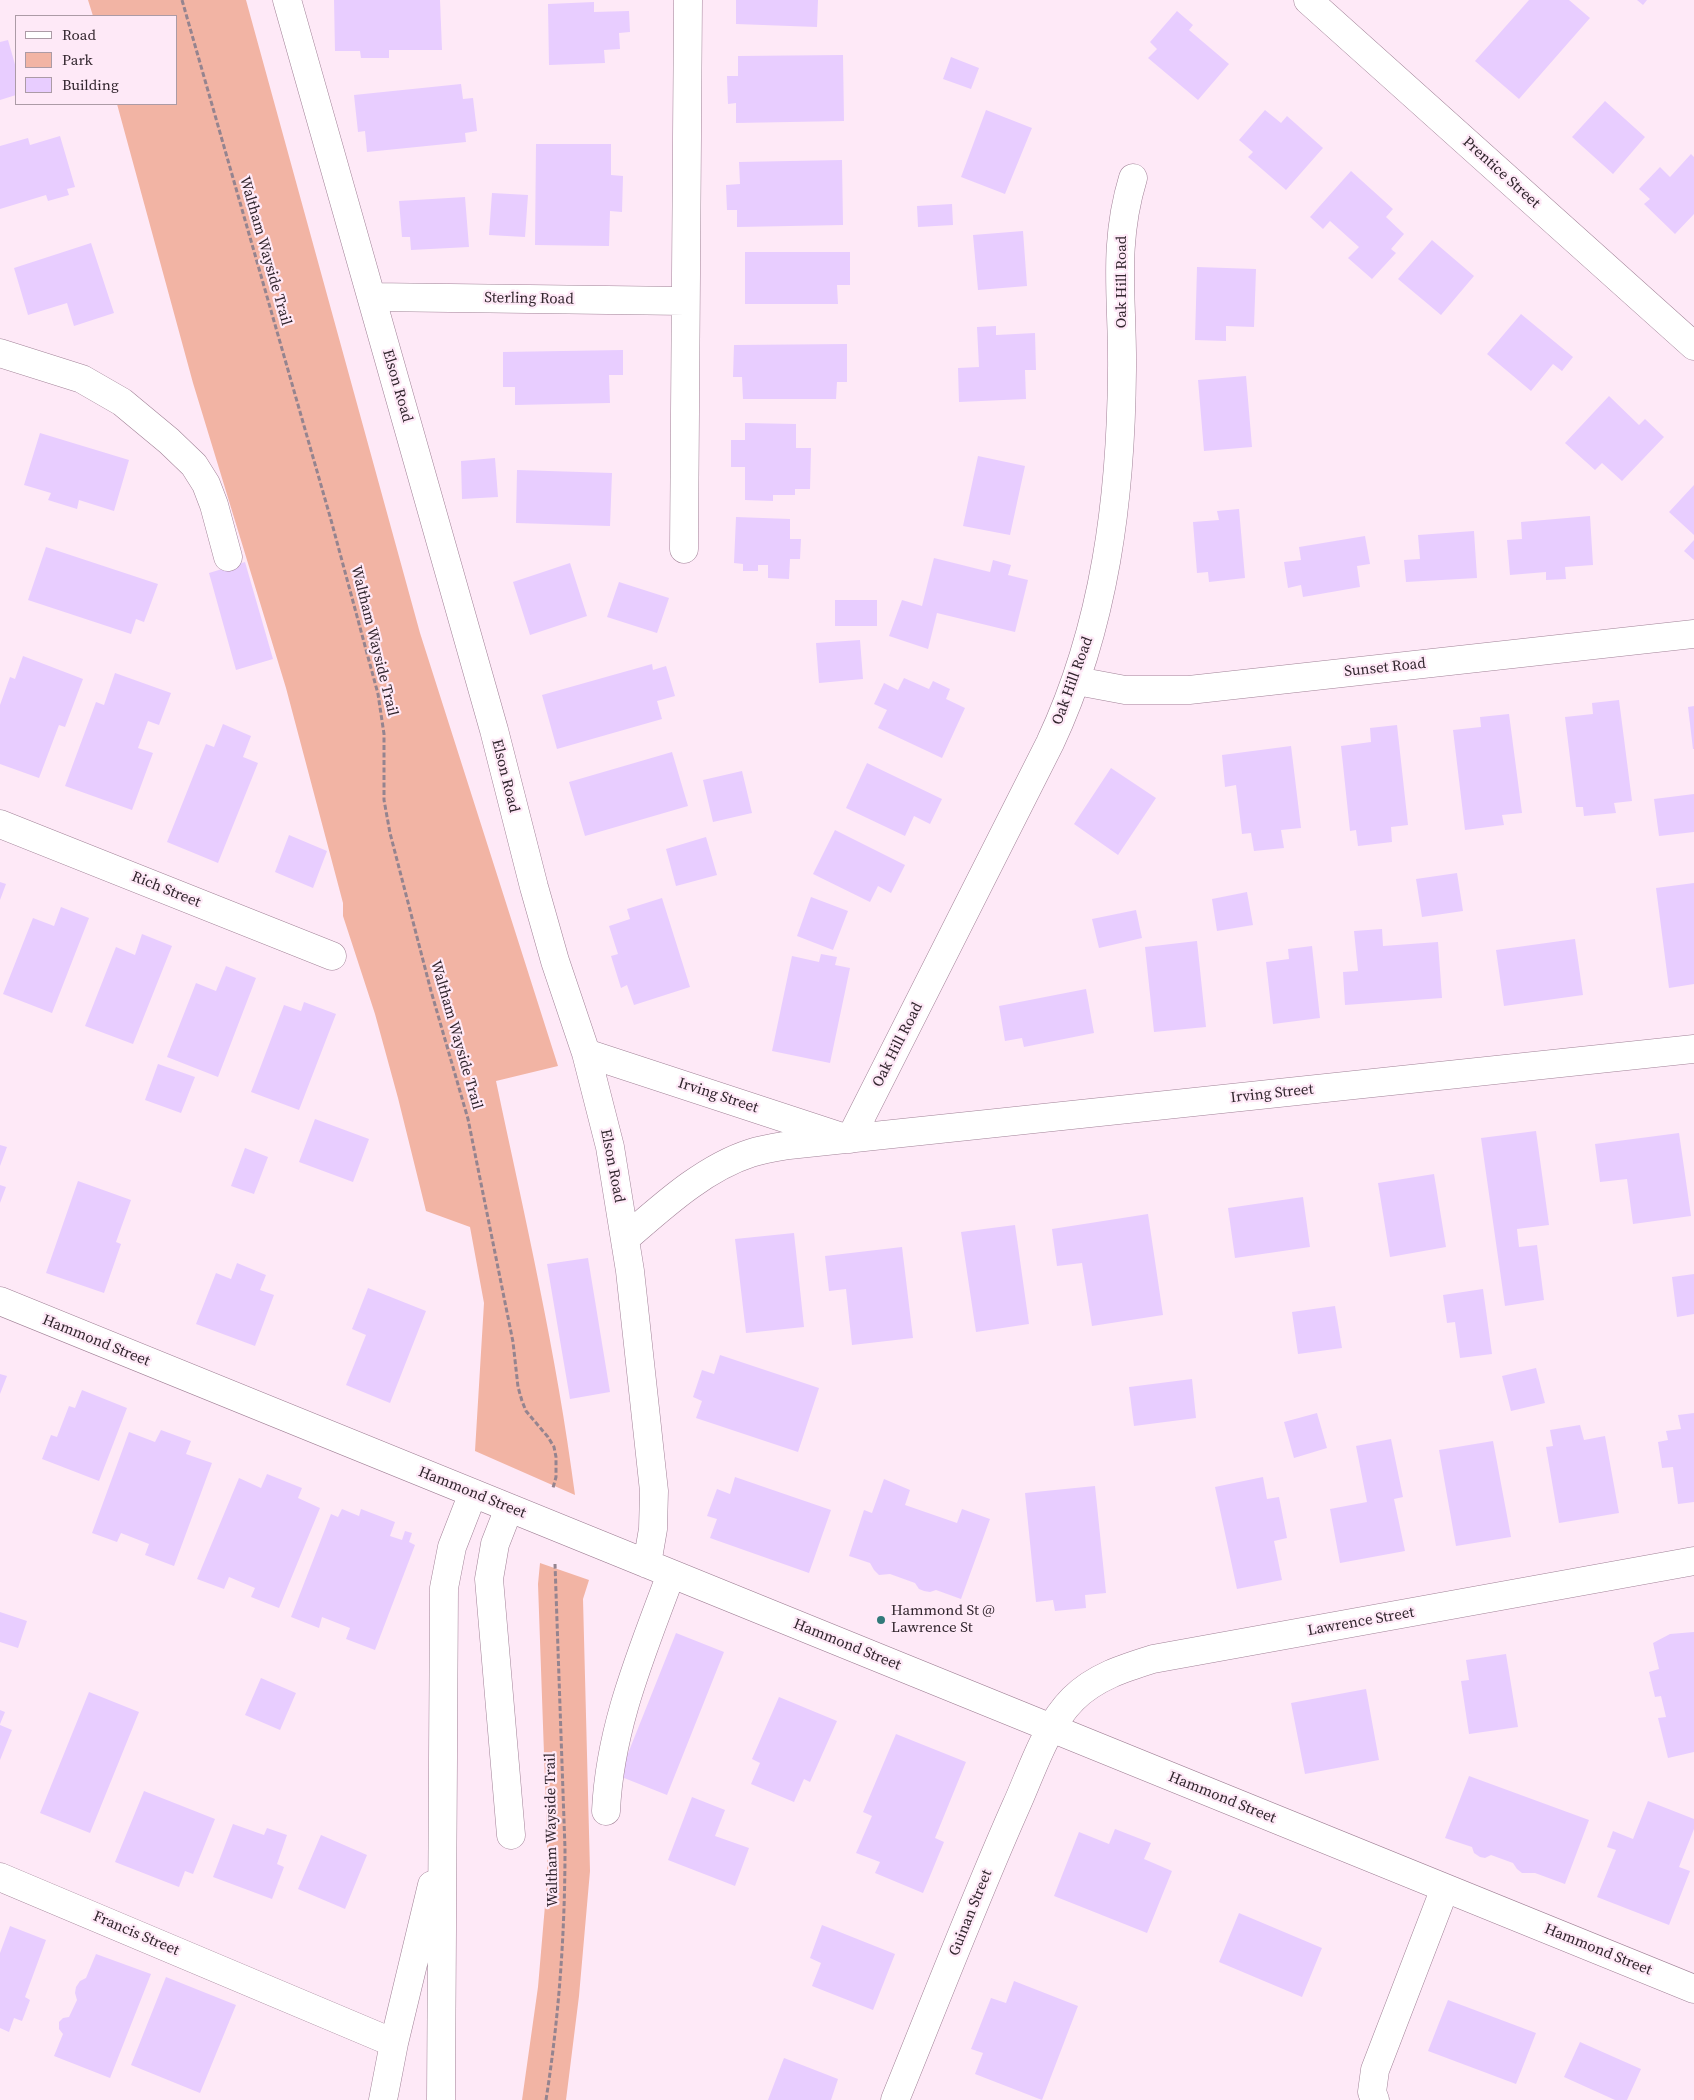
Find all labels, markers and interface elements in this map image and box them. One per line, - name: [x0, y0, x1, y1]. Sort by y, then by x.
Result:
- legend: [15, 15, 178, 105]
- text: Road: [62, 24, 96, 45]
- text: Park: [62, 49, 93, 70]
- text: Building: [62, 74, 119, 95]
- street label: Prentice Street: [1459, 133, 1543, 213]
- street label: Waltham Wayside Trail: [235, 174, 295, 328]
- street label: Oak Hill Road: [1113, 236, 1131, 328]
- street label: Sterling Road: [484, 289, 574, 309]
- street label: Elson Road: [378, 348, 416, 424]
- street label: Waltham Wayside Trail: [347, 564, 401, 718]
- street label: Oak Hill Road: [1049, 634, 1097, 728]
- street label: Sunset Road: [1343, 655, 1427, 681]
- street label: Elson Road: [487, 738, 523, 814]
- street label: Rich Street: [129, 868, 203, 912]
- street label: Waltham Wayside Trail: [426, 958, 486, 1112]
- street label: Oak Hill Road: [869, 1000, 927, 1090]
- street label: Irving Street: [676, 1075, 760, 1117]
- street label: Irving Street: [1230, 1081, 1314, 1107]
- street label: Elson Road: [596, 1128, 628, 1204]
- street label: Hammond Street: [40, 1311, 152, 1371]
- street label: Hammond Street: [416, 1463, 528, 1523]
- place label: Hammond St @ Lawrence St: [891, 1602, 995, 1637]
- street label: Lawrence Street: [1306, 1604, 1416, 1640]
- marker: Hammond St @ Lawrence St: [875, 1614, 887, 1626]
- street label: Hammond Street: [791, 1615, 903, 1675]
- street label: Waltham Wayside Trail: [542, 1753, 562, 1907]
- street label: Hammond Street: [1166, 1768, 1278, 1828]
- street label: Guinan Street: [946, 1867, 996, 1959]
- street label: Francis Street: [90, 1908, 182, 1960]
- street label: Hammond Street: [1542, 1920, 1654, 1980]

